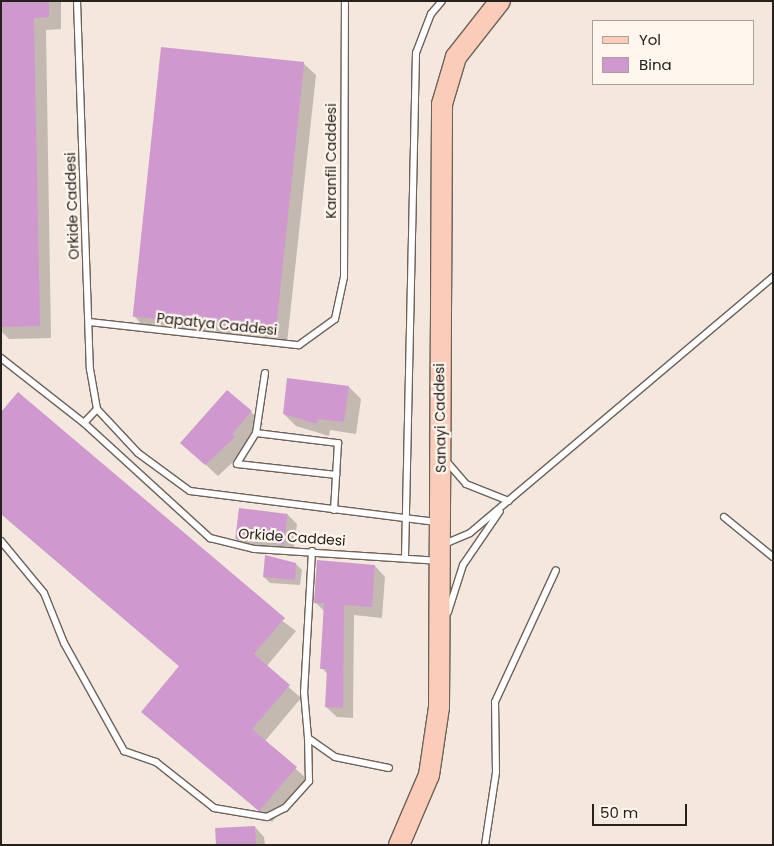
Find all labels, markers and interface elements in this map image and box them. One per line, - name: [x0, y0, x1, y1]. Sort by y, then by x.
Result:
- legend: [592, 20, 754, 85]
- text: Yol: [639, 29, 661, 50]
- text: Bina: [639, 54, 672, 75]
- street label: Karanfil Caddesi: [323, 103, 339, 219]
- street label: Orkide Caddesi: [62, 152, 82, 260]
- street label: Papatya Caddesi: [156, 309, 278, 339]
- street label: Sanayi Caddesi: [431, 363, 449, 473]
- street label: Orkide Caddesi: [238, 525, 346, 549]
- scale bar: [594, 794, 689, 826]
- text: 50 m: [600, 802, 638, 823]

